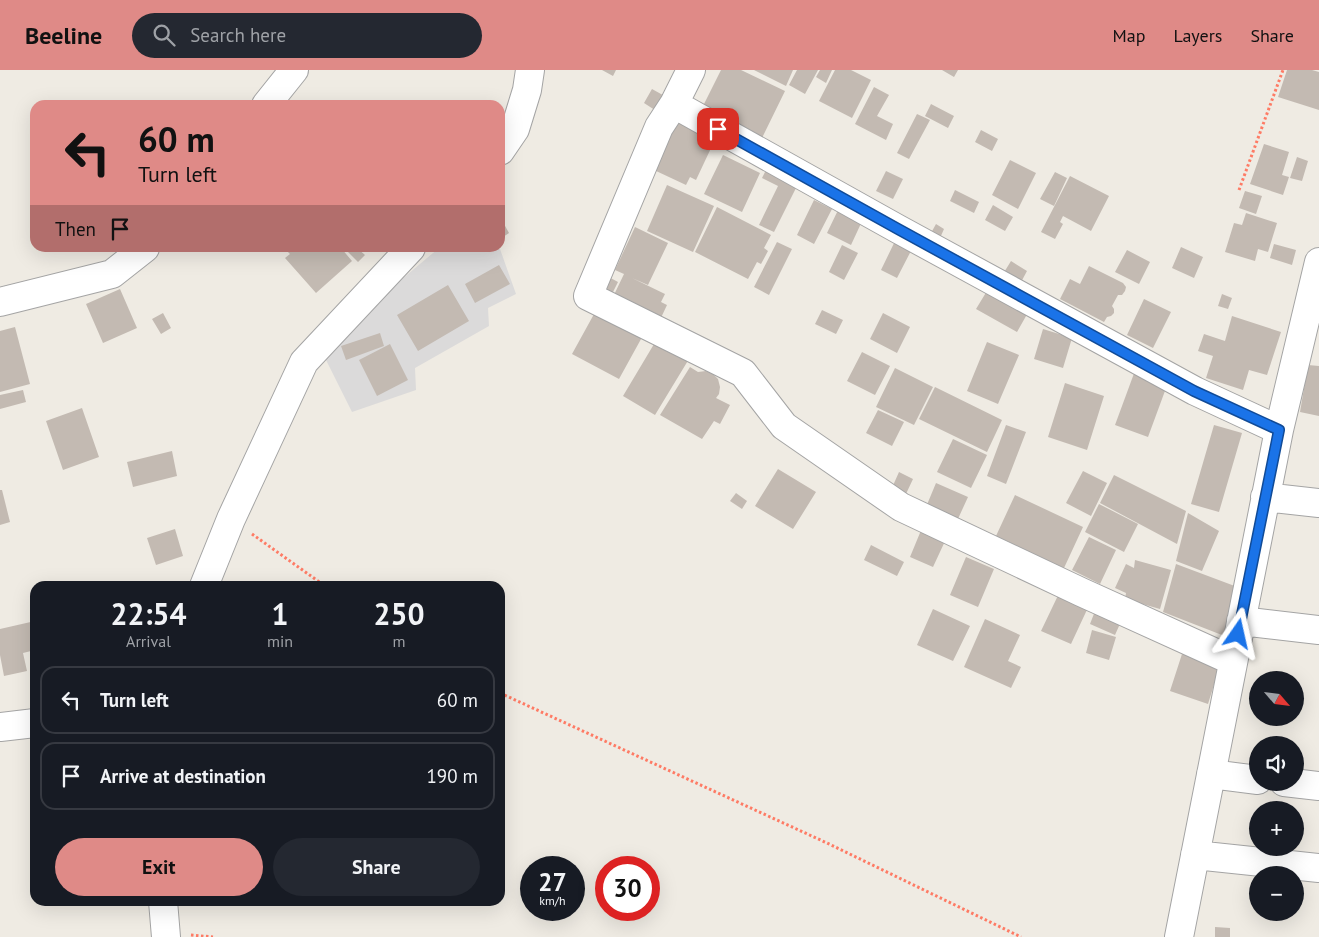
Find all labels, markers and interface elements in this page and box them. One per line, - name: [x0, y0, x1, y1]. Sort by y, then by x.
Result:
- search box: [132, 13, 482, 58]
- text: Beeline: [25, 20, 102, 51]
- icon: search: [150, 21, 178, 49]
- text: Search here: [190, 23, 286, 47]
- text: Map: [1113, 24, 1145, 47]
- text: Layers: [1173, 24, 1222, 47]
- text: Share: [1250, 24, 1294, 47]
- pin: [697, 108, 739, 150]
- icon: arrive: [704, 115, 732, 143]
- text: 60 m: [138, 116, 215, 162]
- icon: left: [55, 120, 120, 185]
- text: Turn left: [138, 160, 217, 188]
- icon: arrive: [106, 215, 134, 243]
- text: Then: [55, 217, 96, 241]
- text: 22:54: [110, 594, 187, 633]
- text: 1: [272, 594, 289, 633]
- text: 250: [373, 594, 425, 633]
- position arrow: [1211, 607, 1263, 659]
- text: Arrival: [126, 631, 171, 651]
- text: min: [267, 631, 293, 651]
- text: m: [393, 631, 406, 651]
- north arrow: [1249, 671, 1304, 726]
- map controls: [1249, 671, 1304, 921]
- icon: left: [57, 686, 85, 714]
- text: Turn left: [100, 688, 169, 712]
- text: 60 m: [437, 688, 478, 712]
- button: sound: [1249, 736, 1304, 791]
- icon: arrive: [57, 762, 85, 790]
- text: Arrive at destination: [100, 764, 266, 788]
- text: 190 m: [426, 764, 478, 788]
- button: +: [1249, 801, 1304, 856]
- button: Exit: [55, 838, 263, 896]
- button: Share: [273, 838, 480, 896]
- speed limit sign: 30: [595, 856, 660, 921]
- text: 27: [538, 866, 567, 898]
- button: −: [1249, 866, 1304, 921]
- text: km/h: [539, 893, 566, 908]

